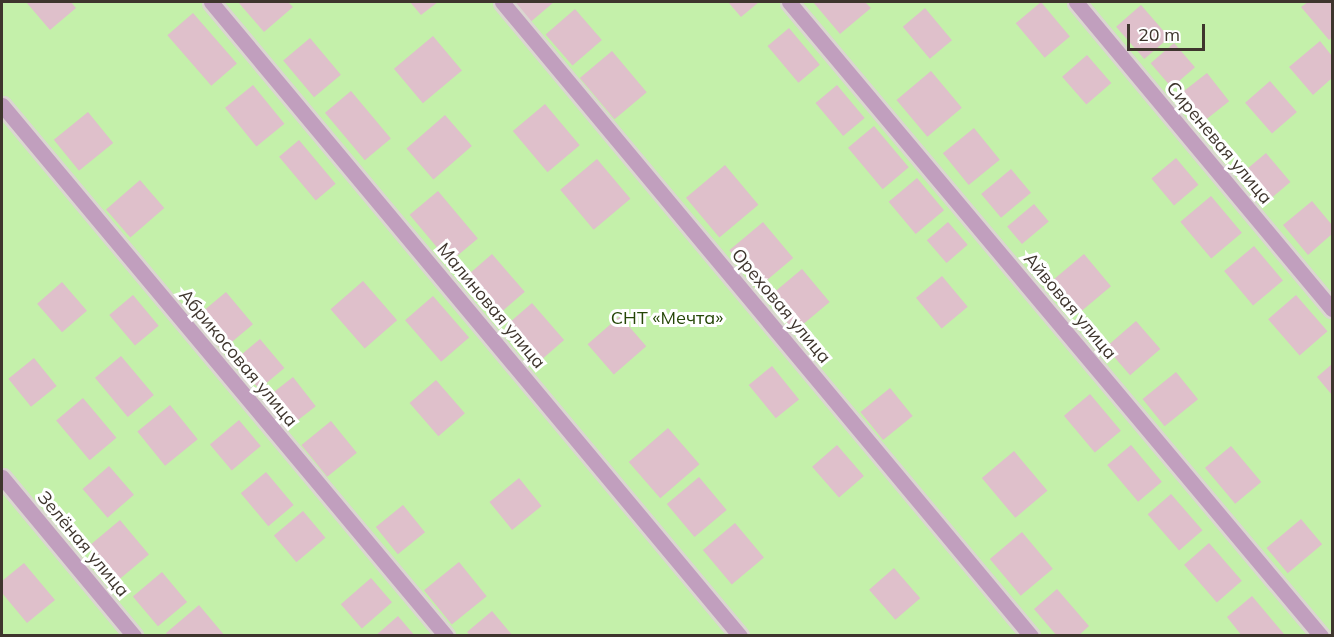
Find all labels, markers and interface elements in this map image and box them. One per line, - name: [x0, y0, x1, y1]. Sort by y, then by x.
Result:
- scale bar: [1130, 12, 1208, 50]
- text: 20 m: [1138, 23, 1180, 46]
- street label: Сиреневая улица: [1162, 78, 1276, 208]
- street label: Малиновая улица: [432, 239, 550, 373]
- street label: Ореховая улица: [727, 244, 835, 368]
- street label: Айвовая улица: [1019, 248, 1121, 364]
- street label: Абрикосовая улица: [174, 285, 302, 431]
- park label: СНТ «Мечта»: [611, 307, 723, 329]
- street label: Зелёная улица: [33, 487, 133, 601]

